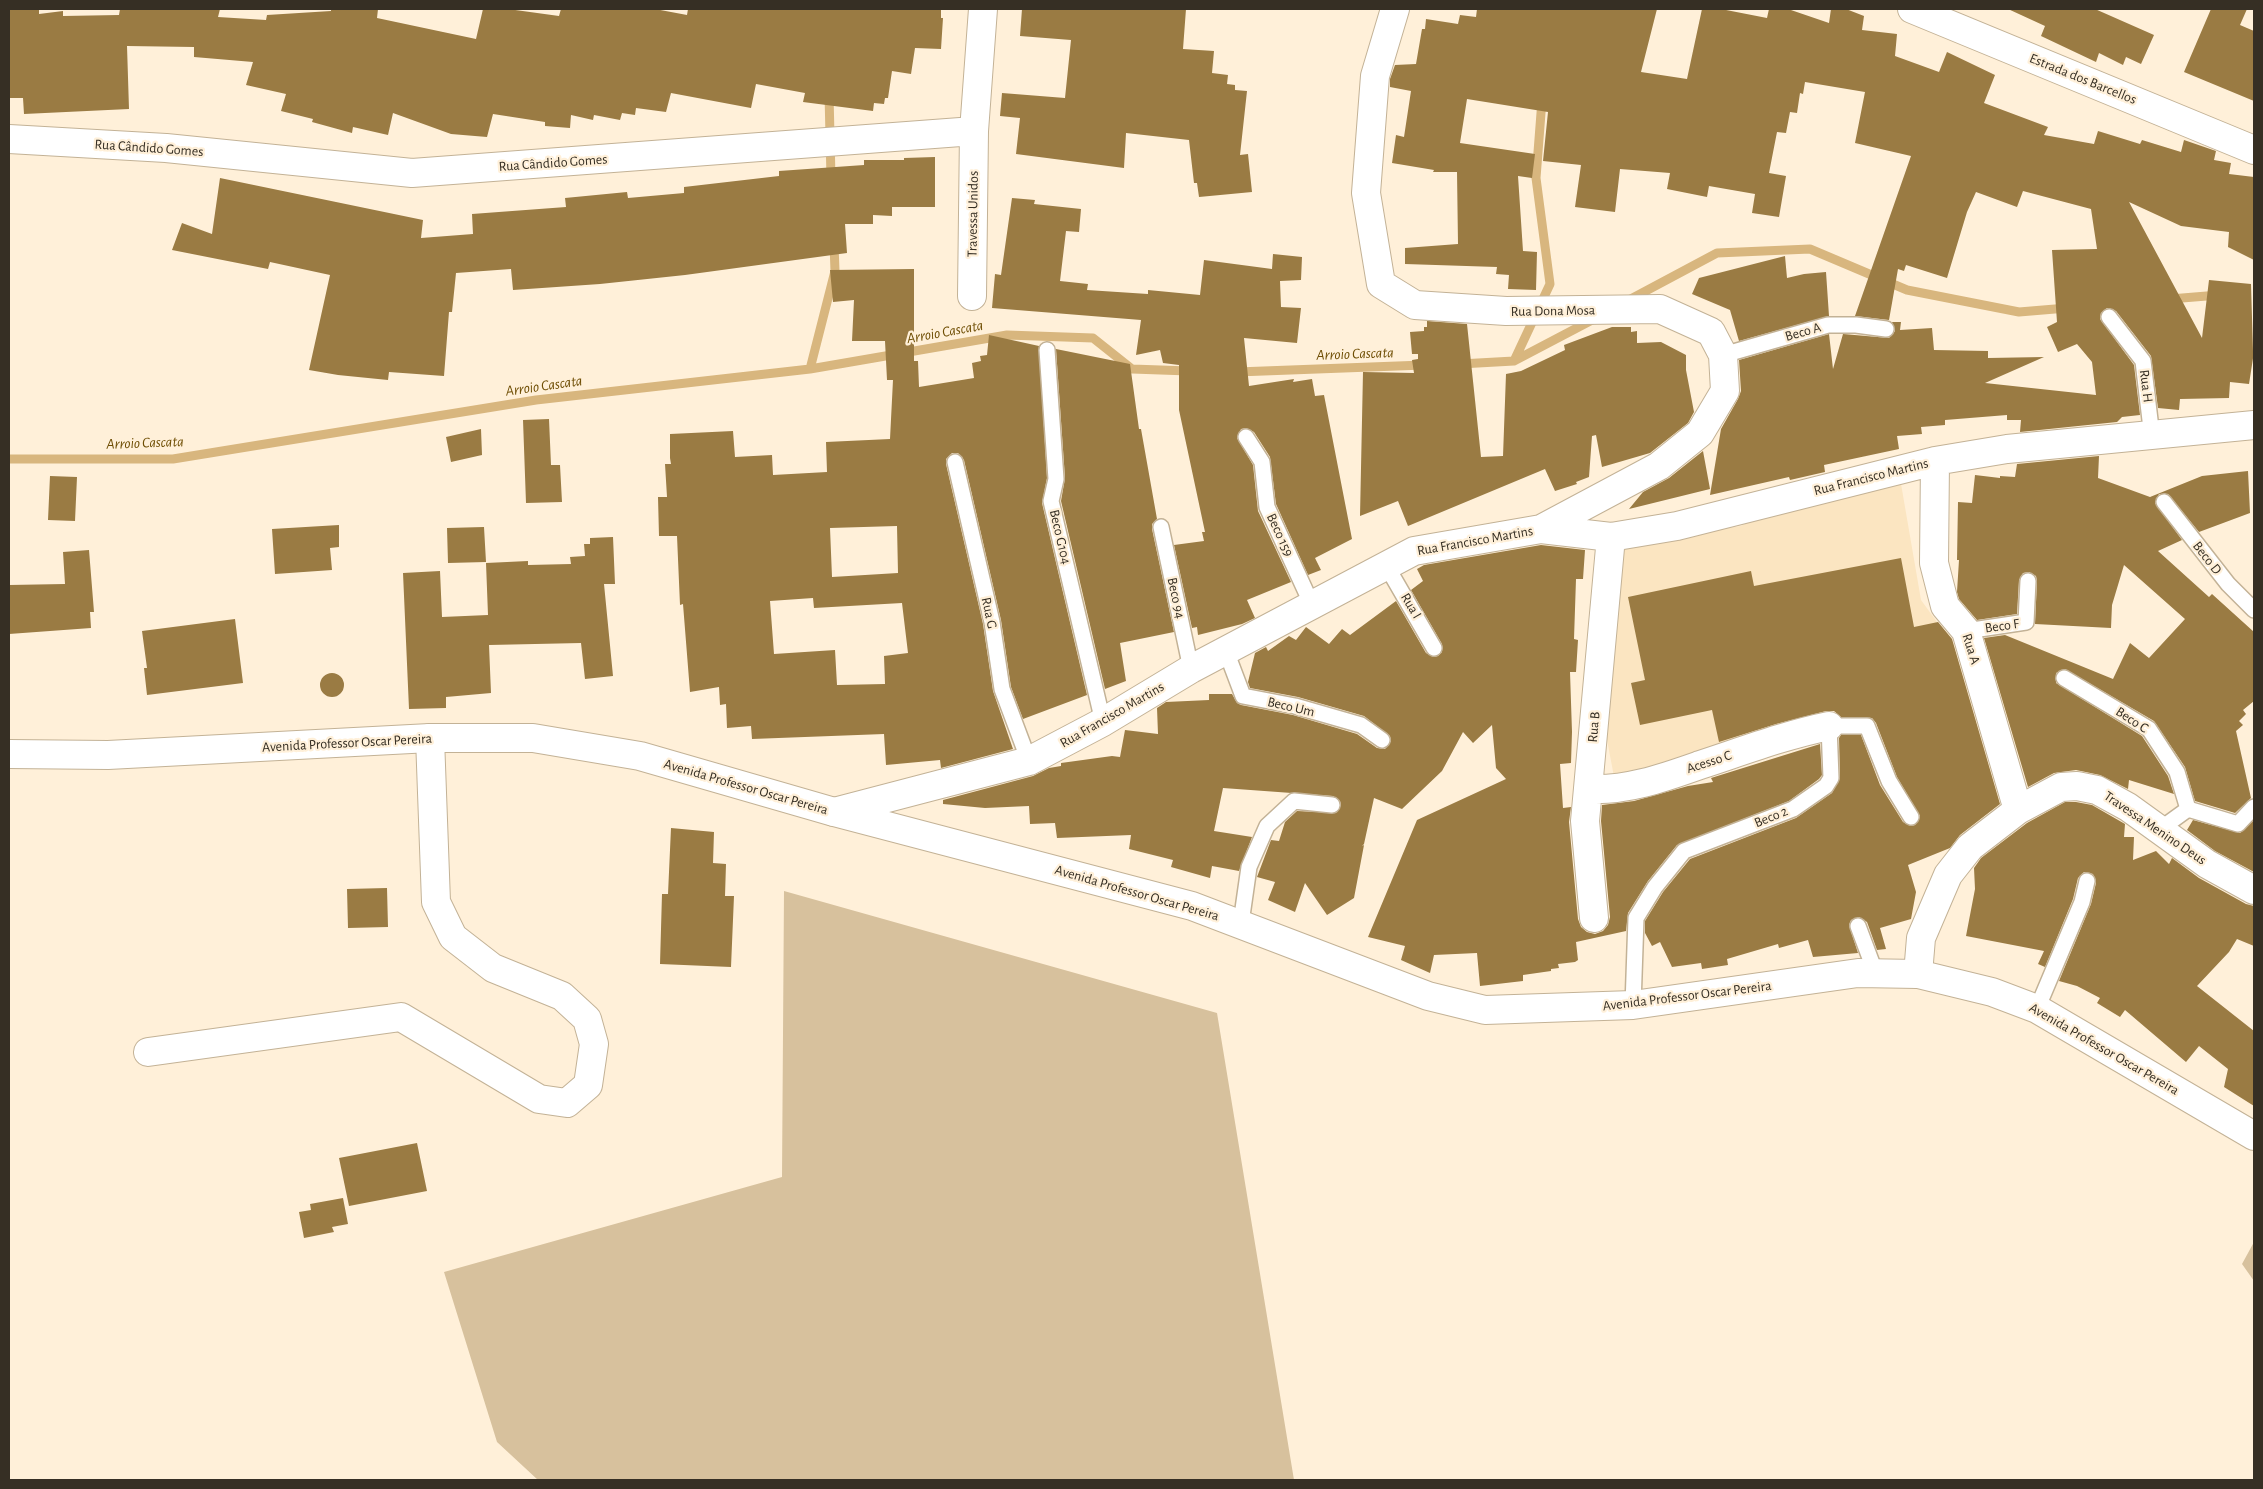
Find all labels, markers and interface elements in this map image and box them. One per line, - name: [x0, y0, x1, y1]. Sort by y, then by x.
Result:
- street label: Estrada dos Barcellos: [2027, 50, 2139, 108]
- street label: Rua Cândido Gomes: [94, 136, 204, 160]
- street label: Rua Cândido Gomes: [498, 151, 608, 175]
- street label: Travessa Unidos: [964, 171, 982, 257]
- street label: Rua Dona Mosa: [1511, 302, 1595, 320]
- water label: Arroio Cascata: [905, 316, 985, 348]
- street label: Beco A: [1783, 319, 1823, 345]
- water label: Arroio Cascata: [1316, 344, 1394, 364]
- street label: Rua H: [2136, 369, 2156, 403]
- water label: Arroio Cascata: [504, 372, 584, 400]
- water label: Arroio Cascata: [106, 433, 184, 453]
- street label: Rua Francisco Martins: [1812, 455, 1930, 499]
- street label: Beco G104: [1046, 508, 1074, 566]
- street label: Beco 159: [1263, 511, 1297, 559]
- street label: Rua Francisco Martins: [1416, 523, 1534, 559]
- street label: Beco D: [2189, 538, 2225, 578]
- street label: Beco 94: [1163, 576, 1189, 620]
- street label: Rua I: [1397, 590, 1425, 622]
- street label: Rua G: [977, 596, 1001, 630]
- street label: Beco F: [1984, 615, 2020, 637]
- street label: Rua A: [1958, 631, 1984, 667]
- street label: Rua Francisco Martins: [1057, 678, 1167, 752]
- street label: Beco Um: [1266, 693, 1316, 721]
- street label: Beco C: [2112, 703, 2152, 737]
- street label: Rua B: [1584, 711, 1604, 743]
- street label: Avenida Professor Oscar Pereira: [262, 730, 432, 756]
- street label: Acesso C: [1684, 747, 1734, 777]
- street label: Avenida Professor Oscar Pereira: [662, 755, 830, 819]
- street label: Travessa Menino Deus: [2101, 787, 2209, 869]
- street label: Beco 2: [1752, 803, 1790, 831]
- street label: Avenida Professor Oscar Pereira: [1053, 861, 1221, 925]
- street label: Avenida Professor Oscar Pereira: [1602, 977, 1772, 1015]
- street label: Avenida Professor Oscar Pereira: [2026, 999, 2182, 1099]

